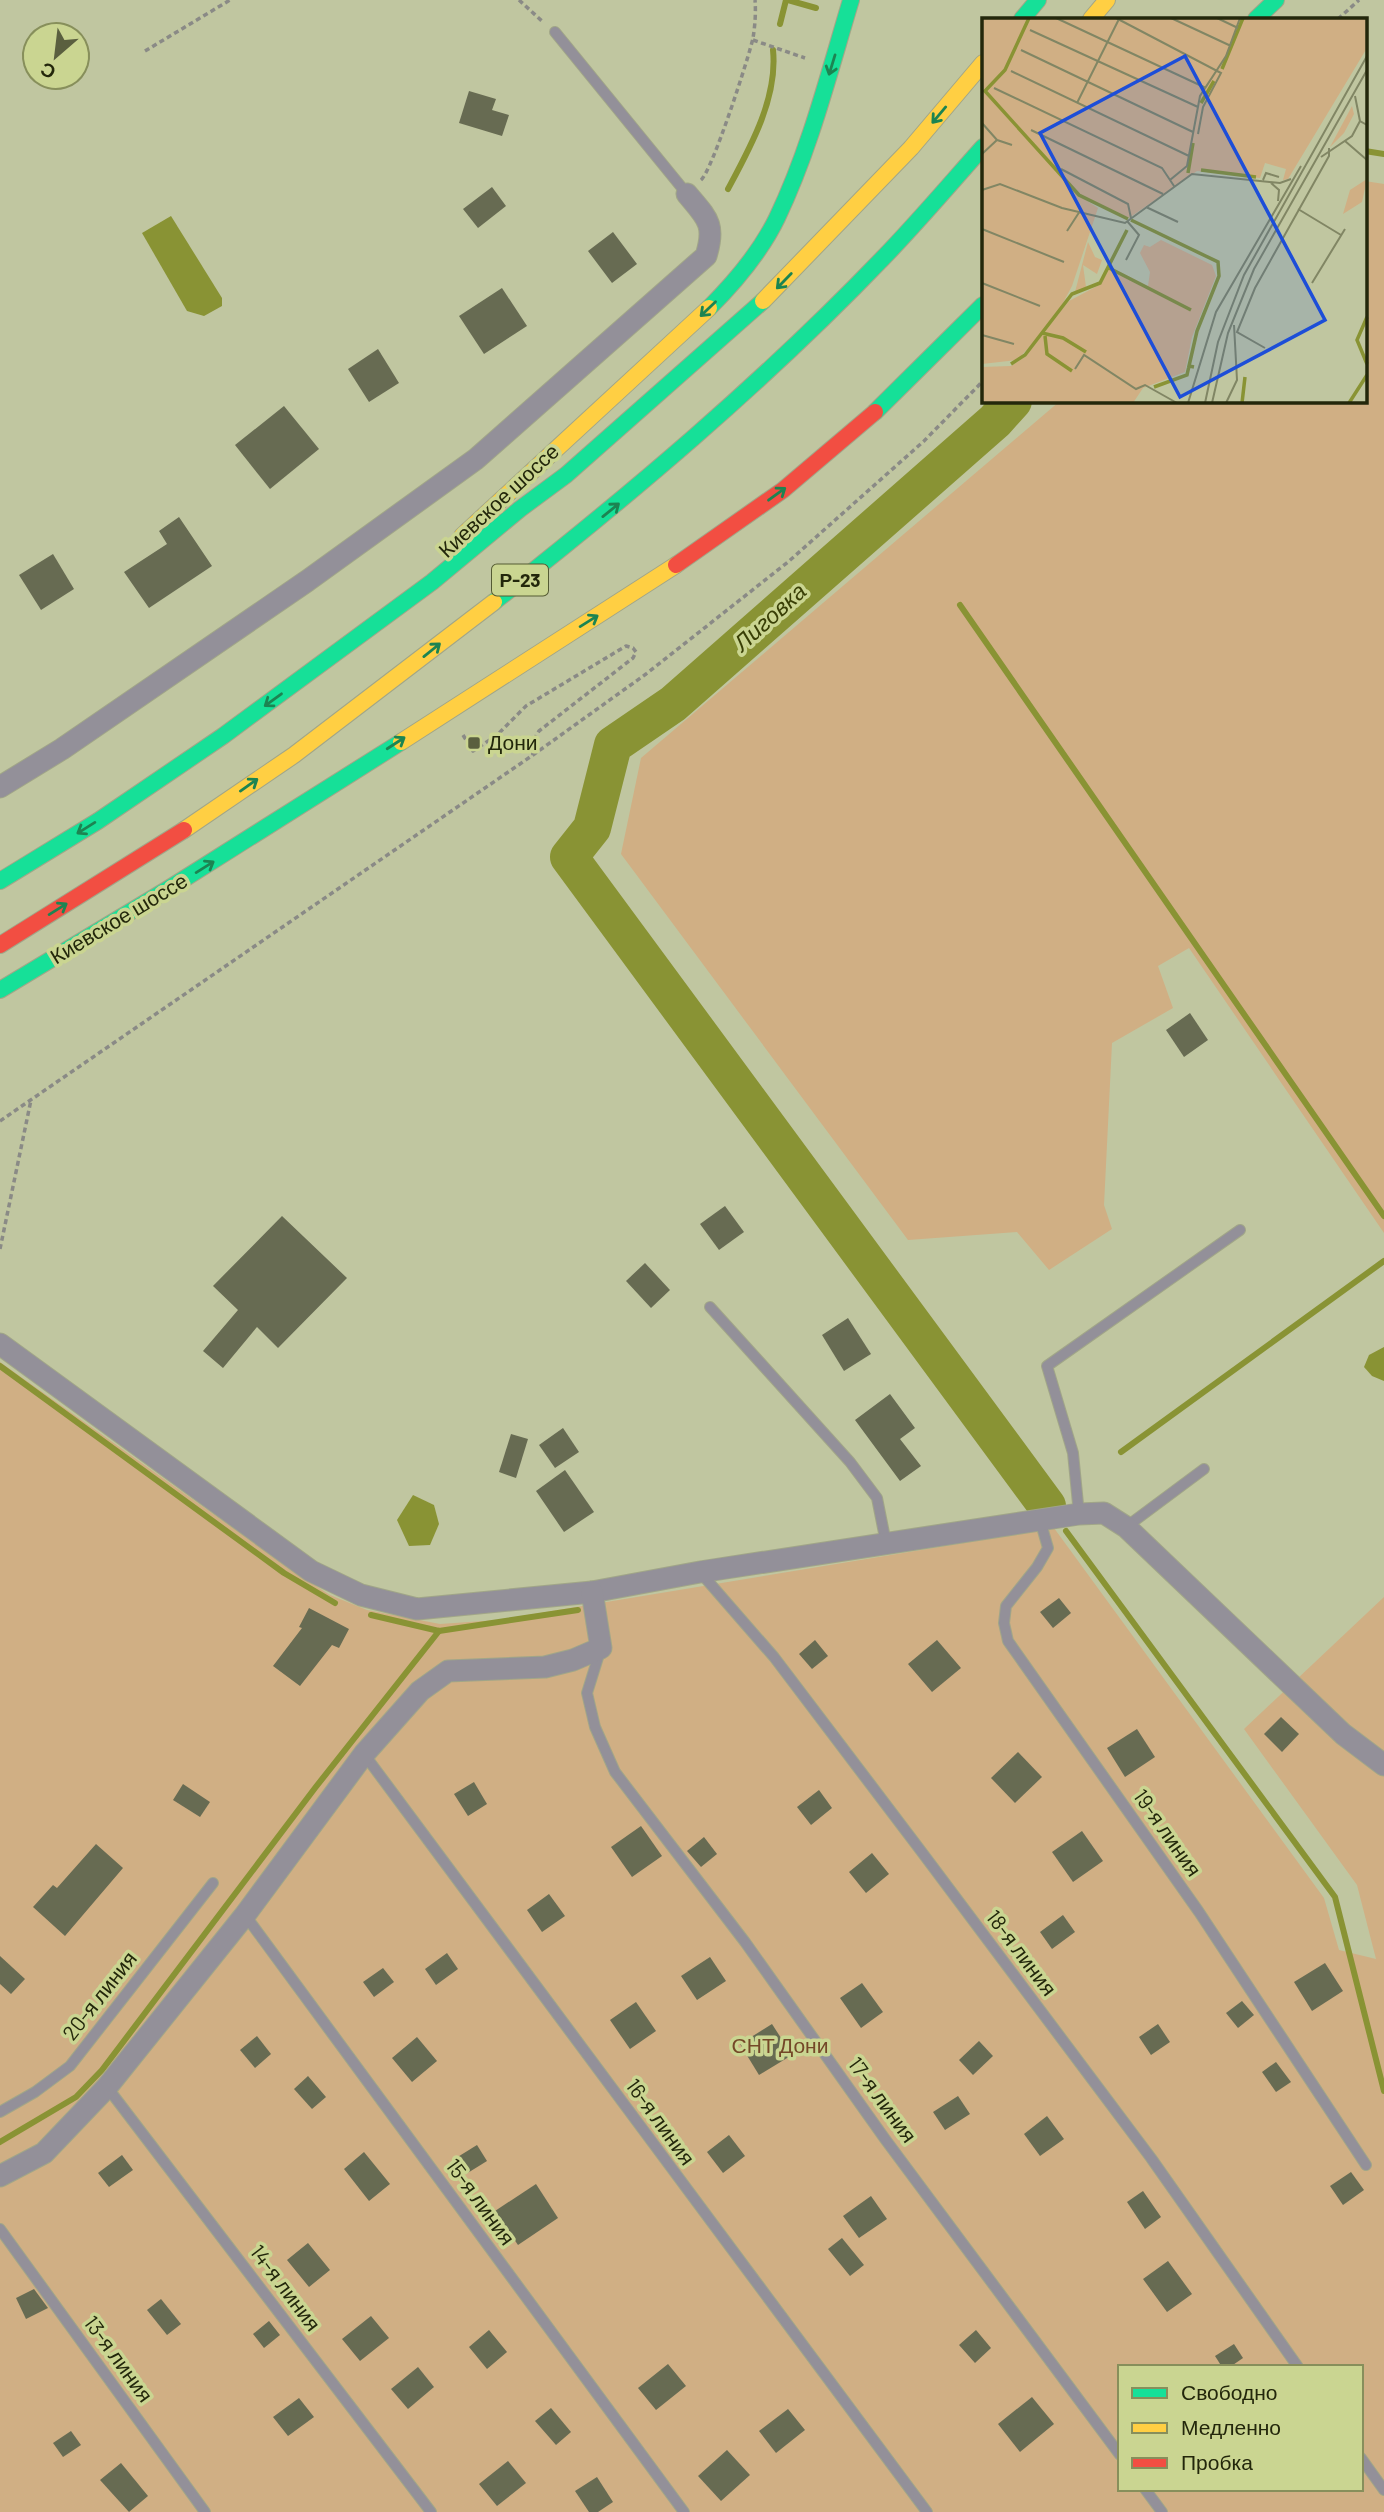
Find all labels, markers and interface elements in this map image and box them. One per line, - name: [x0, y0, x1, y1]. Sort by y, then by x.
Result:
- inset map: [982, 18, 1366, 402]
- north arrow: [21, 21, 91, 91]
- one-way arrow: [824, 54, 837, 76]
- text: С: [36, 58, 59, 85]
- one-way arrow: [931, 106, 947, 124]
- one-way arrow: [775, 273, 792, 290]
- one-way arrow: [700, 300, 717, 317]
- street label: Киевское шоссе: [433, 438, 563, 562]
- one-way arrow: [767, 487, 786, 501]
- one-way arrow: [601, 502, 619, 517]
- road number: Р-23: [492, 565, 548, 596]
- water label: Лиговка: [726, 576, 811, 657]
- one-way arrow: [578, 614, 598, 628]
- one-way arrow: [422, 643, 440, 658]
- one-way arrow: [264, 693, 283, 707]
- place label: Дони: [488, 729, 537, 754]
- marker: Дони: [466, 735, 482, 751]
- one-way arrow: [386, 736, 406, 750]
- one-way arrow: [239, 778, 258, 792]
- one-way arrow: [76, 822, 96, 836]
- one-way arrow: [195, 859, 215, 873]
- street label: Киевское шоссе: [45, 867, 191, 968]
- one-way arrow: [48, 902, 67, 917]
- street label: 19-я линия: [1129, 1784, 1207, 1881]
- street label: 18-я линия: [982, 1904, 1063, 2000]
- street label: 20-я линия: [56, 1946, 141, 2044]
- park label: СНТ Дони: [732, 2032, 828, 2057]
- street label: 17-я линия: [844, 2051, 923, 2147]
- street label: 16-я линия: [622, 2073, 701, 2169]
- street label: 15-я линия: [442, 2153, 521, 2249]
- street label: 14-я линия: [246, 2239, 327, 2335]
- street label: 13-я линия: [80, 2310, 159, 2406]
- legend: [1118, 2365, 1363, 2491]
- text: Свободно: [1181, 2379, 1278, 2404]
- text: Медленно: [1181, 2414, 1281, 2439]
- text: Пробка: [1181, 2449, 1253, 2474]

